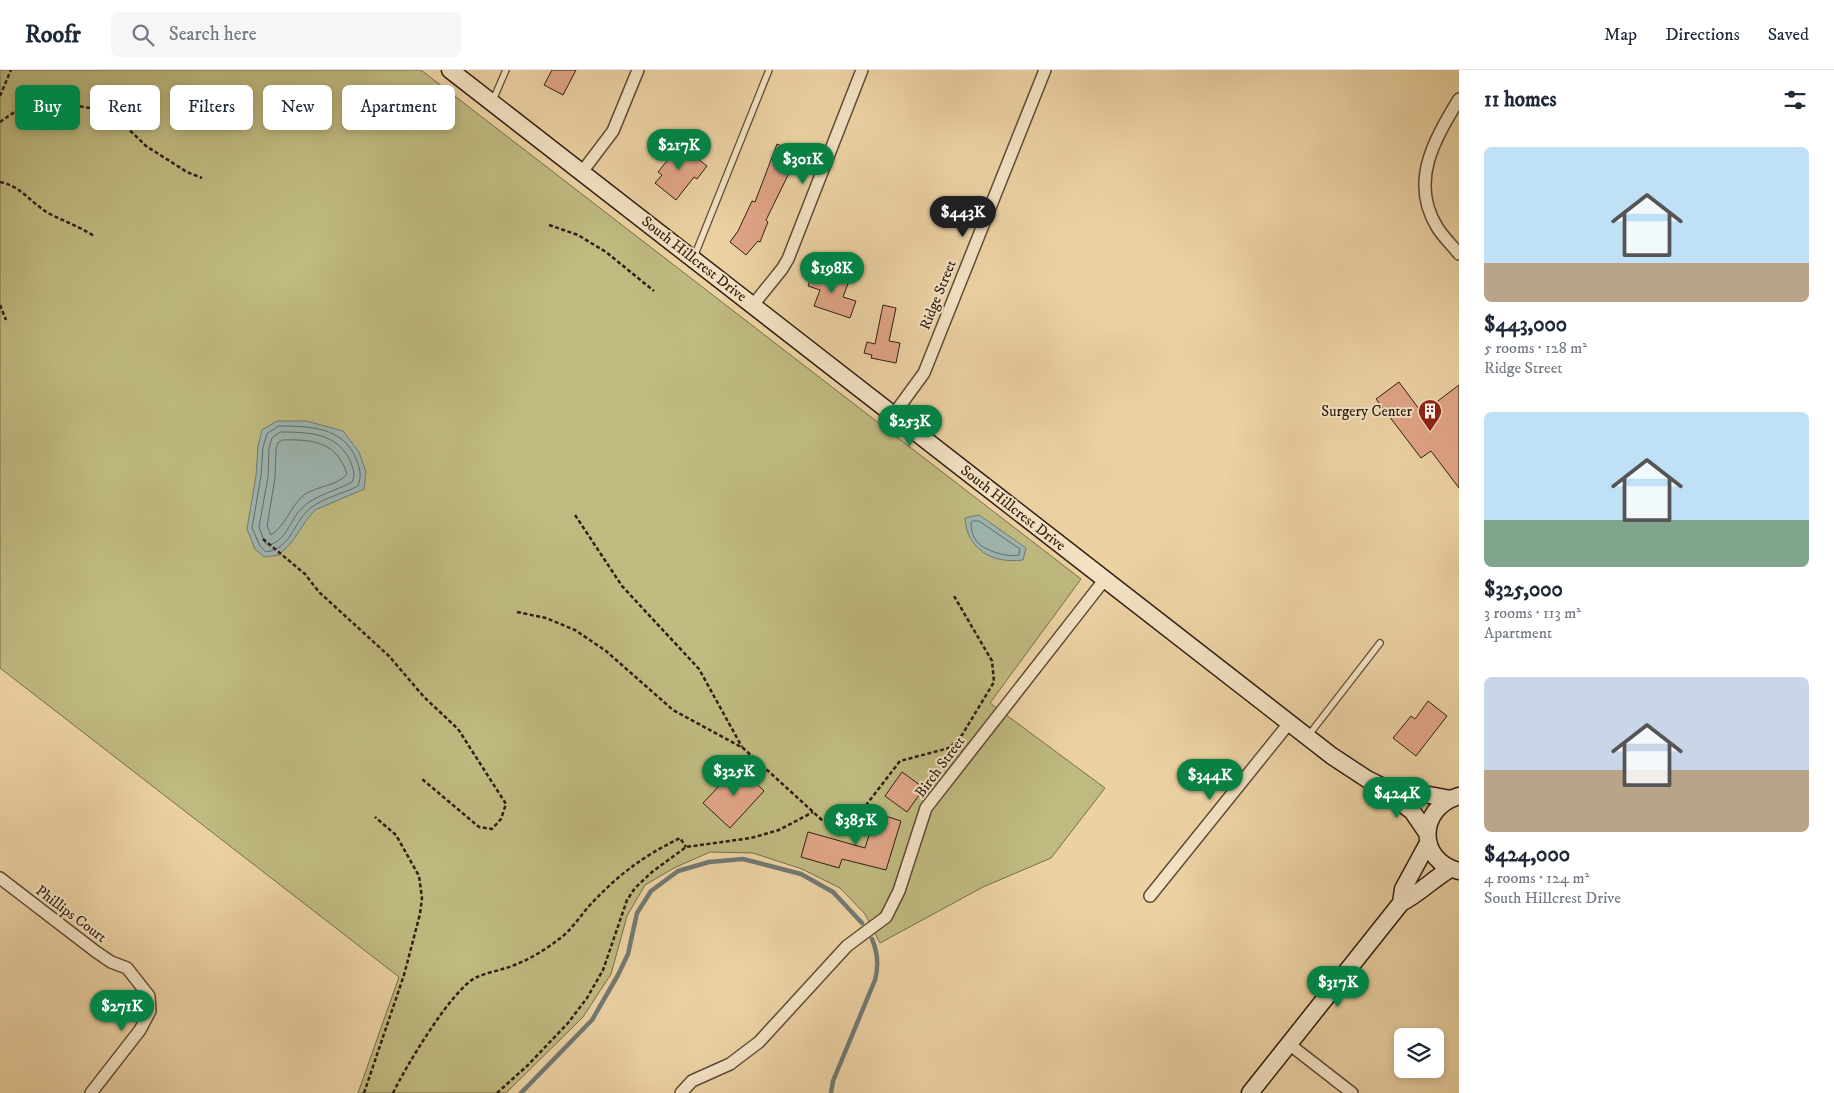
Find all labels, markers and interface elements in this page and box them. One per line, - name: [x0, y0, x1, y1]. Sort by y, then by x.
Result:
- search box: [111, 12, 461, 57]
- text: Roofr: [25, 20, 81, 50]
- icon: search: [129, 21, 157, 49]
- text: Search here: [169, 23, 257, 46]
- text: Map: [1604, 24, 1637, 46]
- text: Directions: [1665, 24, 1740, 46]
- text: Saved: [1768, 24, 1809, 46]
- chip: Buy: [15, 85, 80, 130]
- chip: Rent: [90, 85, 160, 130]
- chip: Filters: [170, 85, 253, 130]
- chip: New: [263, 85, 332, 130]
- chip: Apartment: [342, 85, 455, 130]
- icon: filters: [1781, 86, 1809, 114]
- text: 11 homes: [1484, 87, 1557, 113]
- pin: $217K: [644, 128, 714, 171]
- text: $217K: [658, 135, 700, 155]
- pin: $301K: [768, 142, 838, 185]
- text: $301K: [783, 149, 823, 169]
- icon: home: [1602, 180, 1692, 270]
- pin: $443K: [928, 196, 998, 238]
- text: $443K: [941, 202, 985, 222]
- street label: South Hillcrest Drive: [638, 212, 750, 306]
- pin: $198K: [797, 252, 867, 294]
- street label: Ridge Street: [915, 257, 961, 333]
- text: $198K: [811, 258, 853, 278]
- text: $443,000: [1484, 312, 1567, 338]
- text: 5 rooms · 128 m²: [1484, 338, 1587, 358]
- text: Ridge Street: [1484, 358, 1562, 378]
- building icon: Surgery Center: [1417, 398, 1443, 432]
- place label: Surgery Center: [1321, 402, 1412, 421]
- pin: $253K: [875, 404, 945, 447]
- text: $253K: [889, 411, 931, 431]
- icon: home: [1602, 445, 1692, 535]
- street label: South Hillcrest Drive: [957, 461, 1069, 555]
- text: $325,000: [1484, 577, 1563, 603]
- text: 3 rooms · 113 m²: [1484, 603, 1581, 623]
- text: Apartment: [1484, 623, 1552, 643]
- icon: home: [1602, 710, 1692, 800]
- street label: Birch Street: [911, 732, 969, 801]
- pin: $325K: [699, 754, 769, 797]
- pin: $344K: [1175, 758, 1245, 801]
- text: $325K: [713, 761, 755, 781]
- text: $344K: [1188, 765, 1232, 785]
- pin: $424K: [1362, 776, 1432, 819]
- text: $424K: [1374, 783, 1420, 803]
- pin: $385K: [821, 804, 891, 846]
- text: $385K: [835, 810, 877, 830]
- text: $424,000: [1484, 842, 1570, 868]
- text: 4 rooms · 124 m²: [1484, 868, 1589, 888]
- street label: Phillips Court: [32, 881, 110, 947]
- text: South Hillcrest Drive: [1484, 888, 1621, 908]
- pin: $317K: [1303, 966, 1373, 1008]
- text: $317K: [1318, 972, 1358, 992]
- pin: $271K: [87, 990, 157, 1032]
- text: $271K: [101, 996, 143, 1016]
- map controls: [1394, 1028, 1444, 1078]
- button: layers: [1394, 1028, 1444, 1078]

